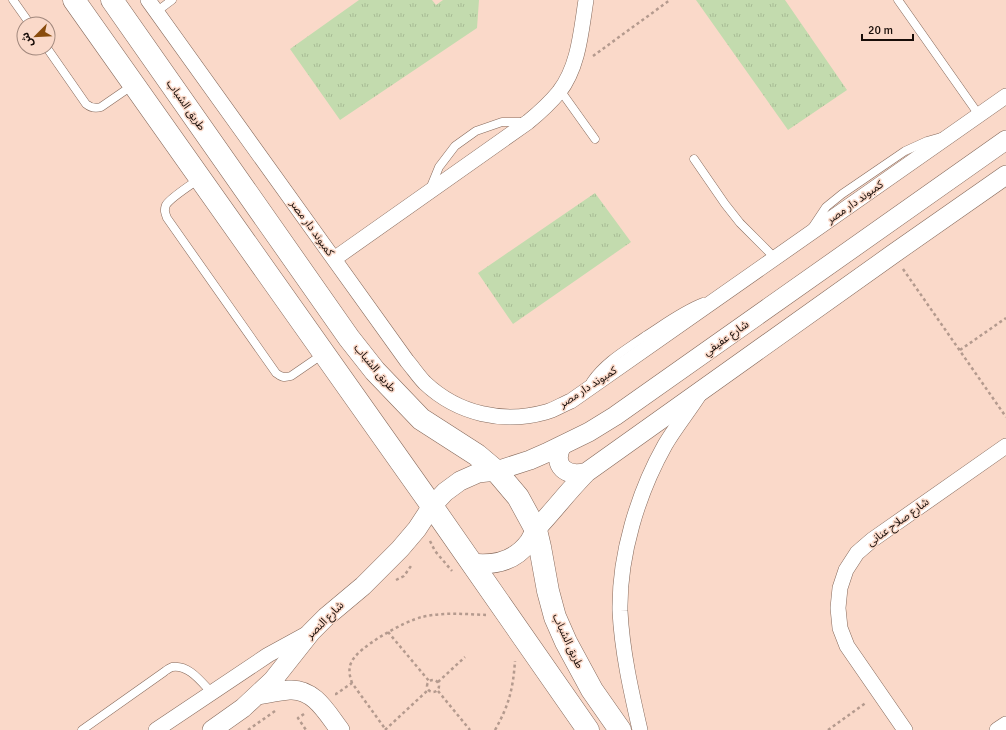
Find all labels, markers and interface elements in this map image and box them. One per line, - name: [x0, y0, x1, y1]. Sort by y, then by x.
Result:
- north arrow: [16, 16, 56, 56]
- scale bar: [862, 16, 913, 42]
- text: 20 m: [868, 23, 893, 38]
- text: ش: [18, 30, 36, 49]
- street label: طريق الشباب: [164, 77, 208, 133]
- street label: كمبوند دار مصر: [823, 177, 886, 227]
- street label: كمبوند دار مصر: [287, 197, 337, 259]
- street label: شارع عفيفي: [701, 317, 753, 360]
- street label: طريق الشباب: [351, 341, 399, 395]
- street label: كمبوند دار مصر: [556, 363, 620, 411]
- street label: شارع صلاح عنانى: [864, 495, 932, 550]
- street label: شارع النصر: [303, 598, 348, 643]
- street label: طريق الشباب: [549, 612, 586, 670]

